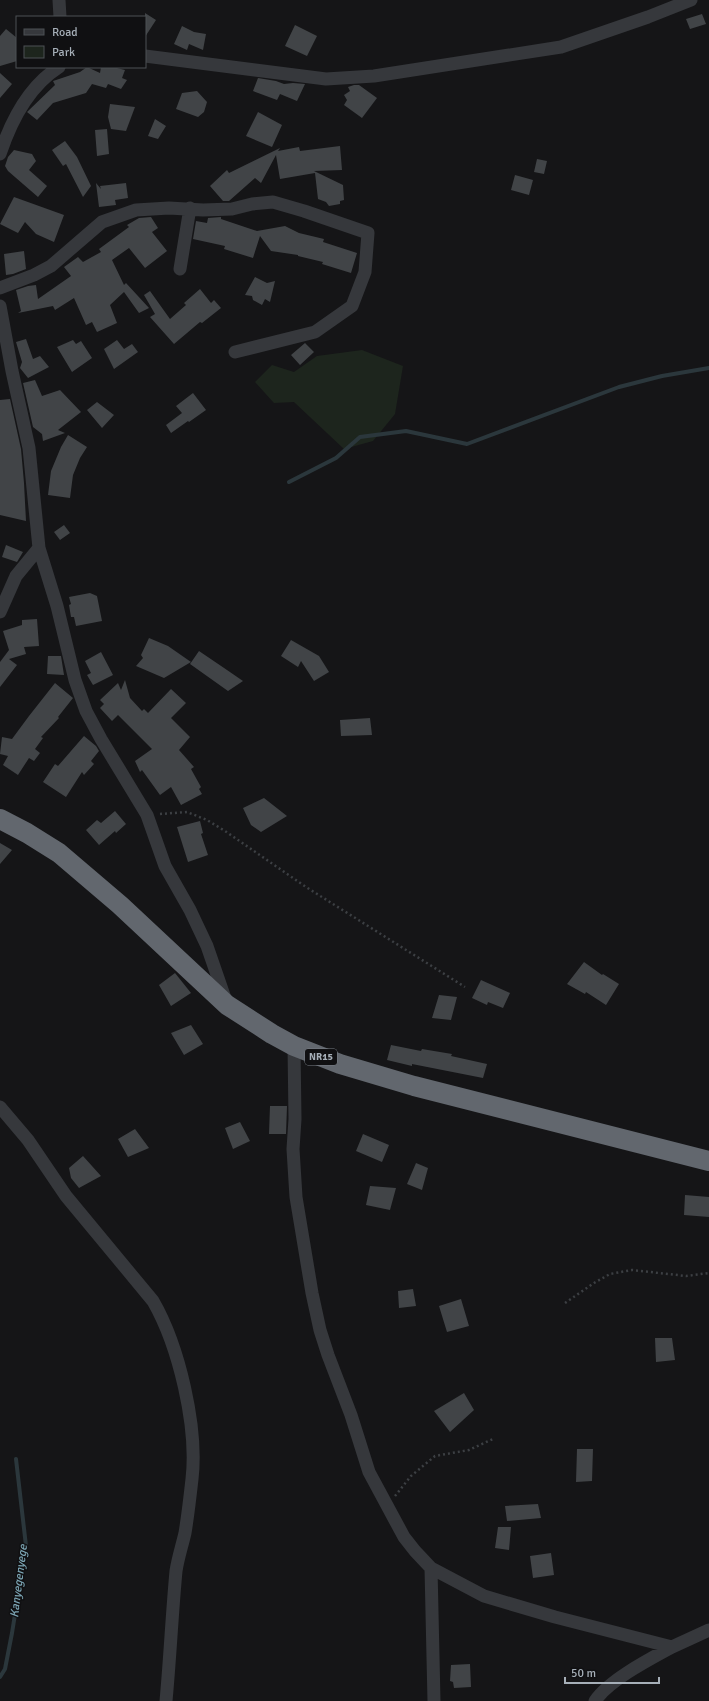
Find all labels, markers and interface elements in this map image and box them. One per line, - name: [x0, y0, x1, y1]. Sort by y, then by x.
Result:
- legend: [16, 16, 146, 68]
- text: Road: [52, 25, 78, 40]
- text: Park: [52, 45, 75, 60]
- road number: NR15: [305, 1049, 337, 1065]
- water label: Kanyegenyege: [7, 1543, 31, 1618]
- scale bar: [565, 1659, 659, 1685]
- text: 50 m: [571, 1666, 596, 1681]

